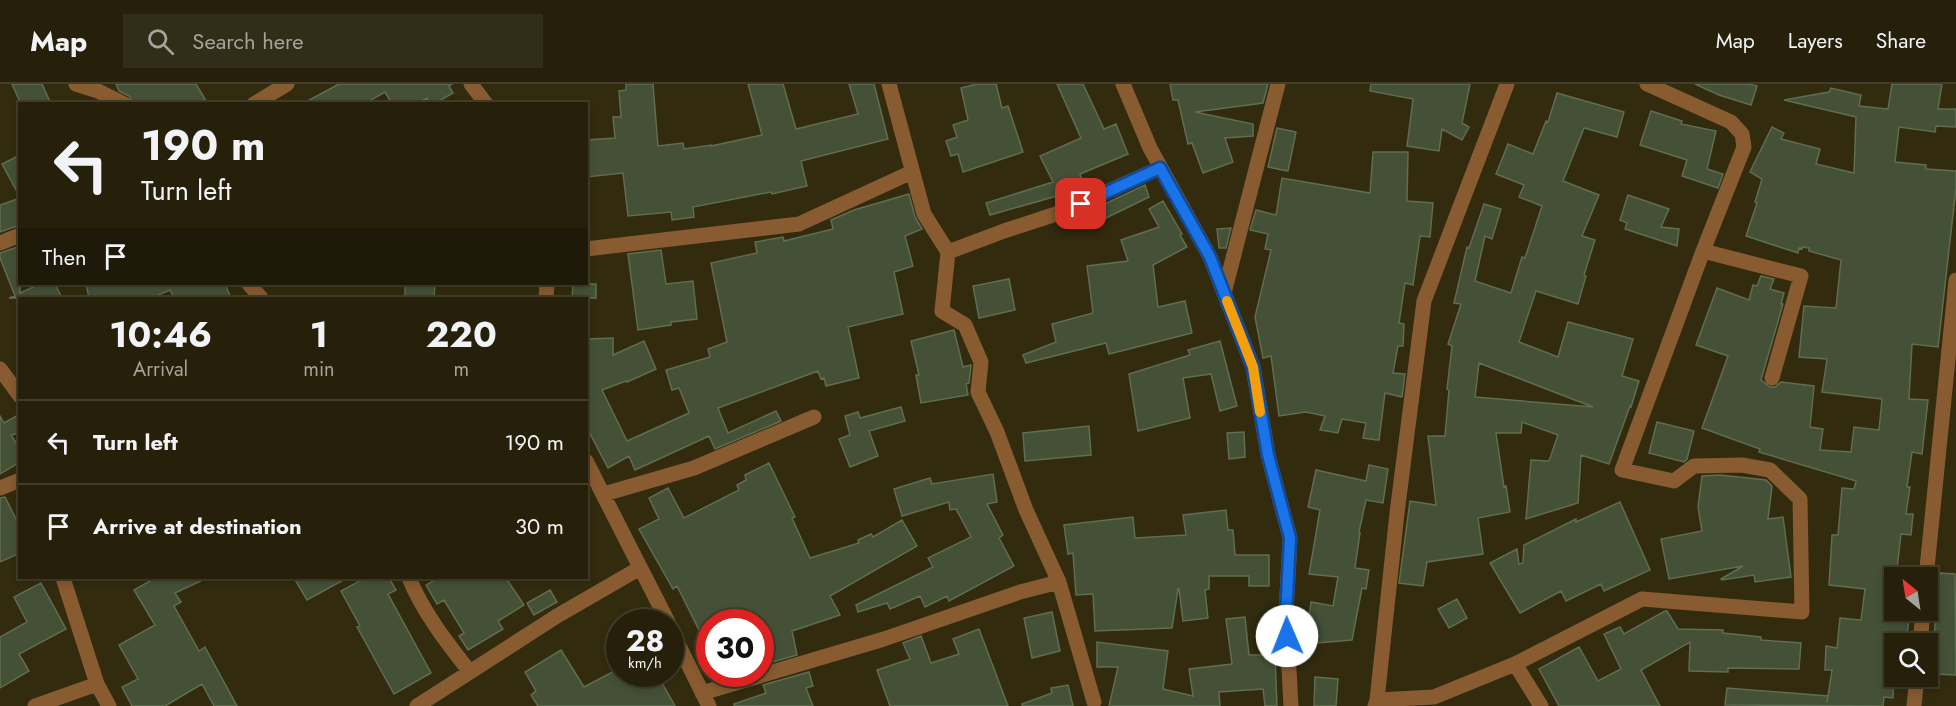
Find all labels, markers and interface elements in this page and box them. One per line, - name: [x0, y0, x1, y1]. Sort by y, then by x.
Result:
- search box: [123, 14, 543, 68]
- text: Map: [30, 21, 87, 62]
- icon: search: [144, 25, 177, 58]
- text: Search here: [192, 25, 304, 57]
- text: Map: [1716, 26, 1755, 56]
- text: Layers: [1788, 26, 1843, 56]
- text: Share: [1876, 26, 1926, 56]
- text: 190 m: [141, 115, 265, 176]
- icon: left: [42, 126, 120, 204]
- text: Turn left: [141, 171, 231, 210]
- pin: [1055, 178, 1106, 229]
- icon: arrive: [1064, 187, 1097, 220]
- icon: arrive: [99, 240, 132, 273]
- text: Then: [42, 241, 87, 273]
- text: 10:46: [109, 308, 212, 360]
- text: 1: [310, 308, 328, 360]
- text: 220: [426, 308, 497, 360]
- text: Arrival: [133, 355, 188, 384]
- text: min: [303, 355, 335, 384]
- text: m: [453, 355, 469, 384]
- icon: left: [42, 426, 75, 459]
- text: Turn left: [93, 426, 178, 458]
- text: 190 m: [504, 426, 564, 458]
- icon: arrive: [42, 510, 75, 543]
- text: Arrive at destination: [93, 510, 302, 542]
- text: 30 m: [515, 510, 564, 542]
- north arrow: [1884, 567, 1938, 621]
- map controls: [1884, 567, 1938, 687]
- position arrow: [1255, 604, 1319, 668]
- speed limit sign: 30: [696, 609, 774, 687]
- text: 28: [626, 619, 664, 662]
- button: search: [1884, 633, 1938, 687]
- text: km/h: [628, 652, 662, 674]

